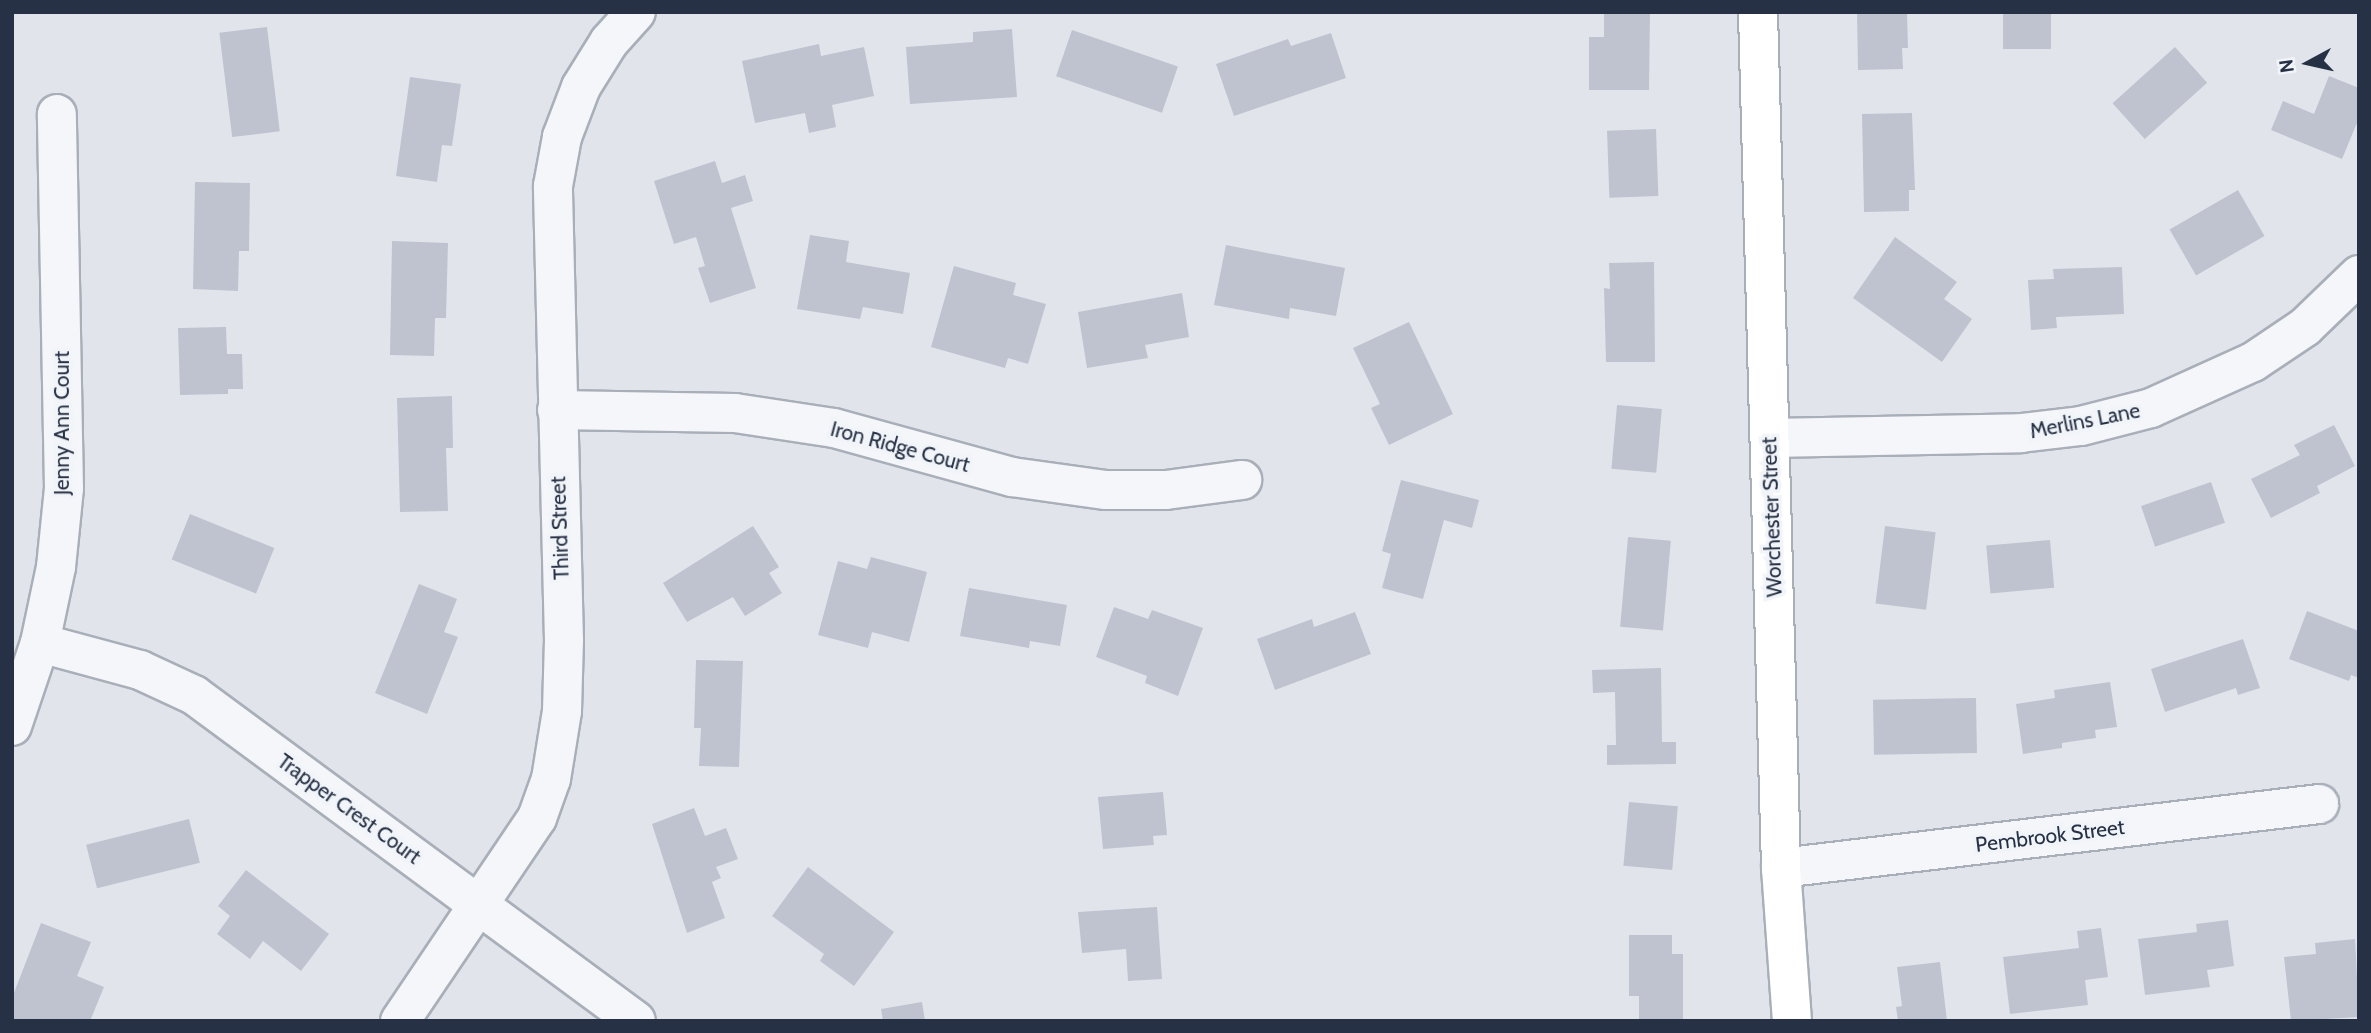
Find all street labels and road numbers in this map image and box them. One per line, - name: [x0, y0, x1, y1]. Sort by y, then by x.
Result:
- street label: Jenny Ann Court: [49, 351, 75, 495]
- street label: Merlins Lane: [2028, 398, 2142, 444]
- street label: Iron Ridge Court: [828, 416, 972, 478]
- street label: Worchester Street: [1757, 436, 1787, 598]
- street label: Third Street: [546, 476, 574, 580]
- street label: Trapper Crest Court: [273, 749, 425, 869]
- street label: Pembrook Street: [1974, 814, 2126, 858]

